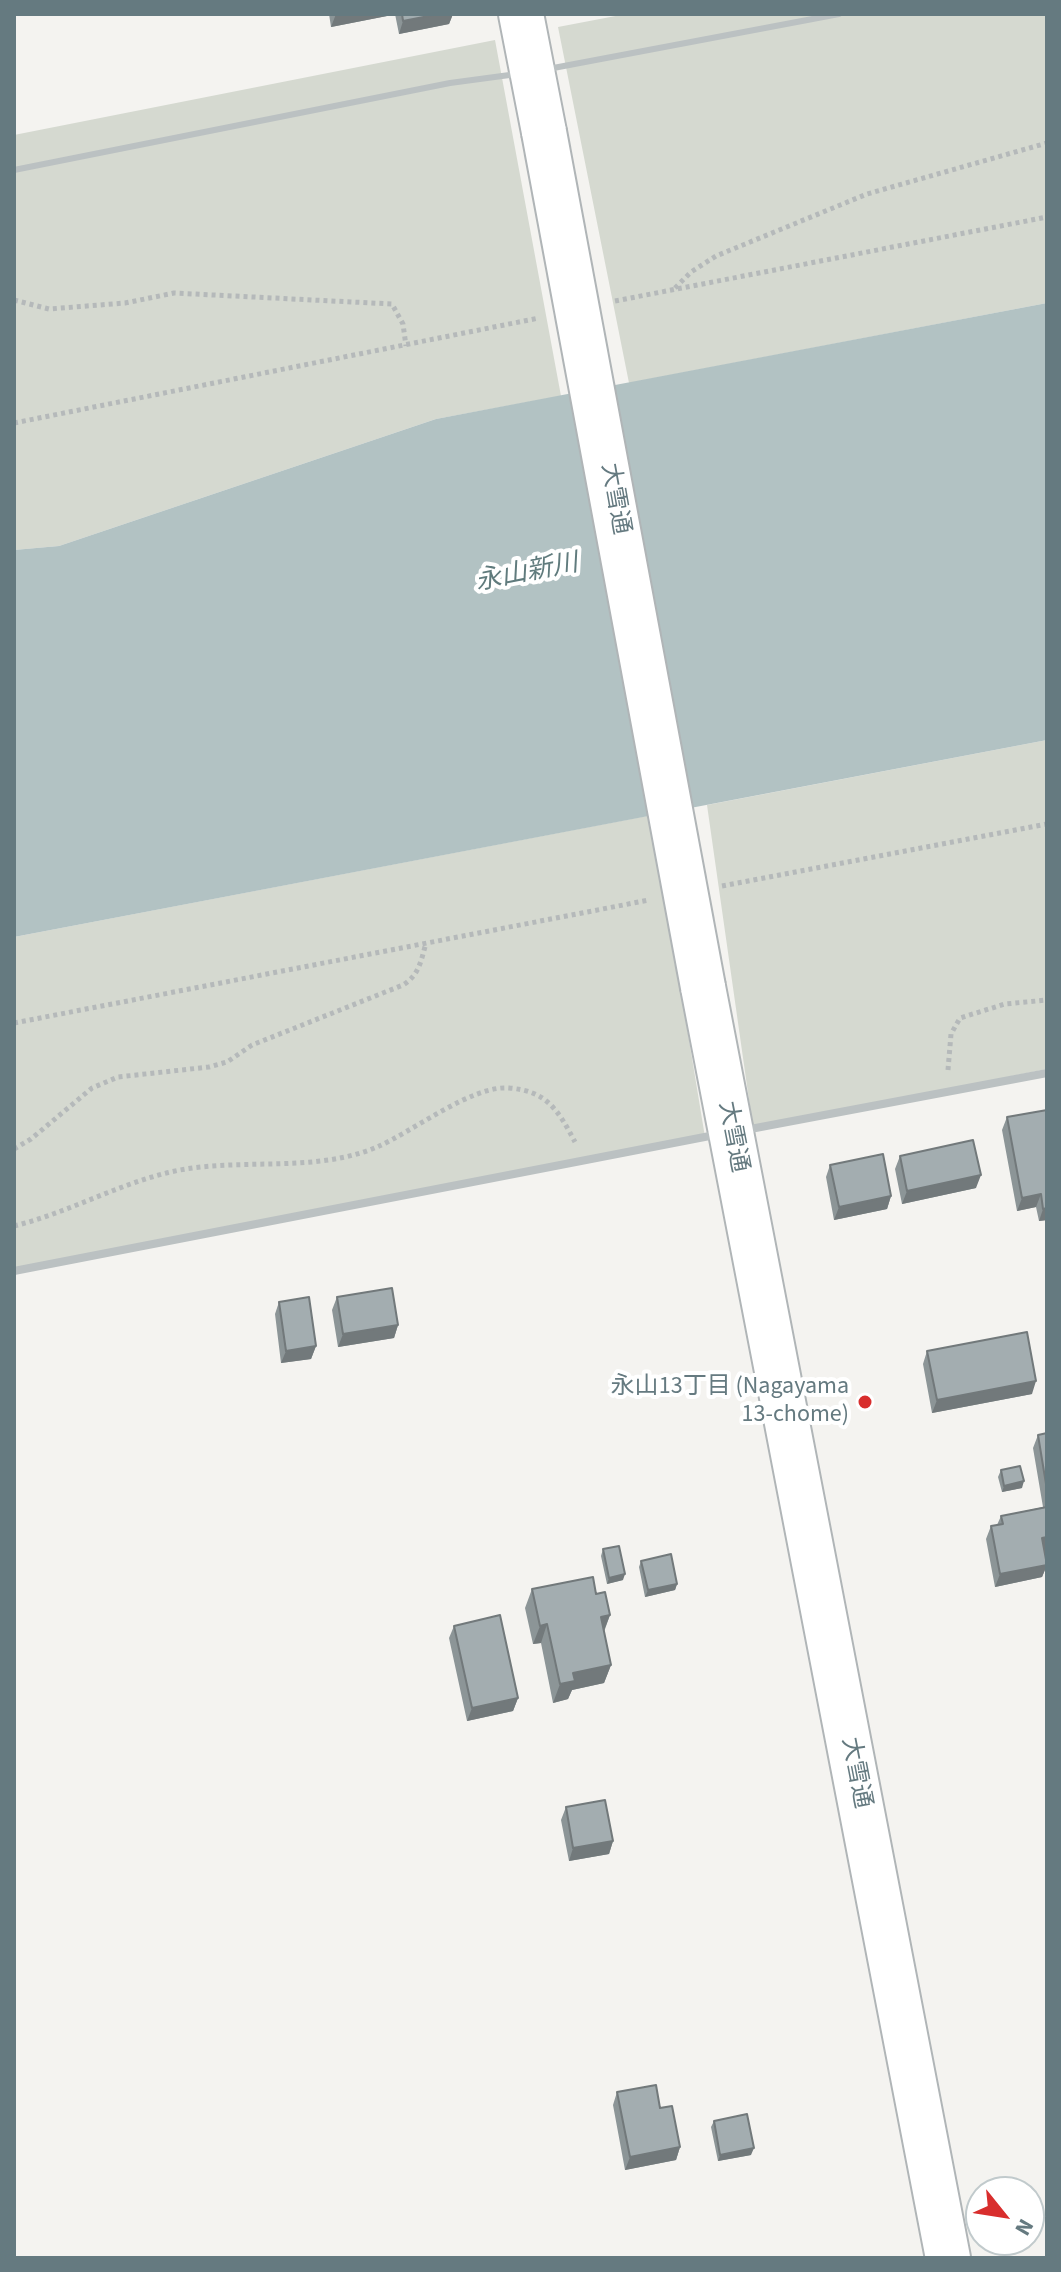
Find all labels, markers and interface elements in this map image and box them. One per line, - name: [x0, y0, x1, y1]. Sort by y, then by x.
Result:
- street label: 大雪通: [594, 461, 634, 537]
- water label: 永山新川: [473, 549, 581, 599]
- street label: 大雪通: [711, 1099, 753, 1175]
- place label: 永山13丁目 (Nagayama 13-chome): [611, 1374, 849, 1430]
- marker: 永山13丁目 (Nagayama 13-chome): [856, 1393, 874, 1411]
- street label: 大雪通: [834, 1735, 876, 1811]
- north arrow: [965, 2176, 1045, 2256]
- text: N: [1007, 2213, 1042, 2241]

